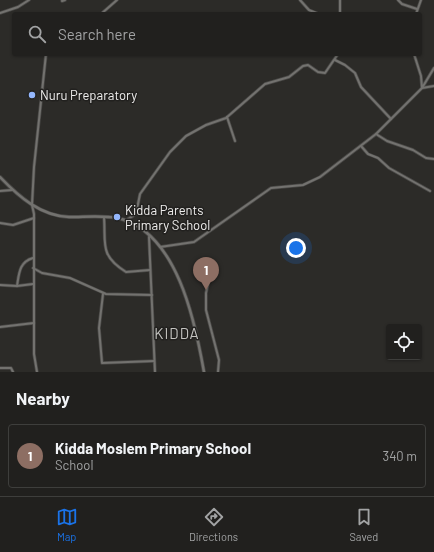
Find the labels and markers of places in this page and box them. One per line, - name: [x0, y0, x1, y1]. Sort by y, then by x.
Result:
- place label: Nuru Preparatory: [40, 87, 137, 103]
- marker: Nuru Preparatory: [27, 90, 37, 100]
- place label: Kidda Parents Primary School: [125, 202, 210, 233]
- marker: Kidda Parents Primary School: [112, 212, 122, 222]
- pin: 1: [193, 257, 219, 290]

